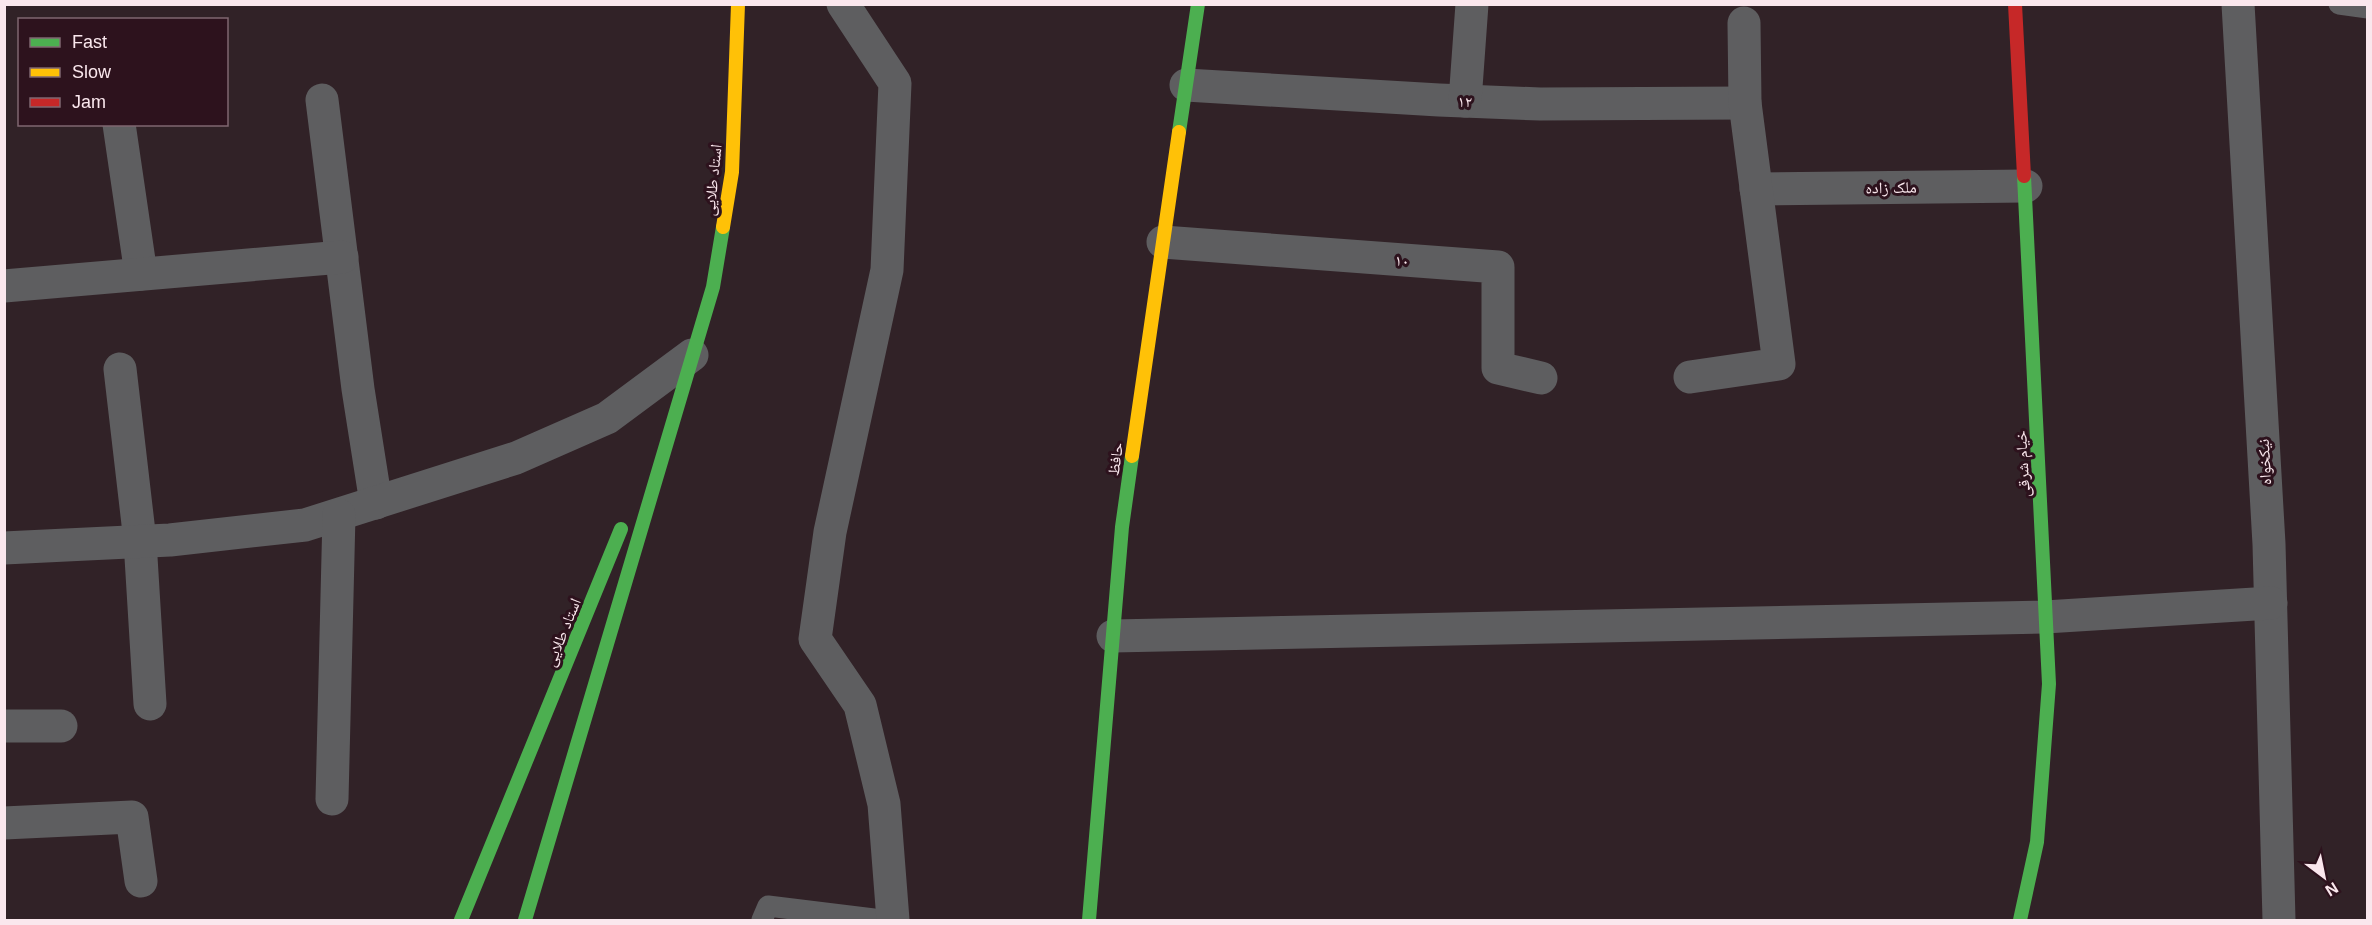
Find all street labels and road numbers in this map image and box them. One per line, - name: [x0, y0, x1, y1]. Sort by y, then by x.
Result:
- street label: ۱۲: [1458, 93, 1472, 110]
- street label: استاد طلایی: [700, 143, 727, 217]
- street label: ملک زاده: [1865, 179, 1917, 197]
- street label: ۱۰: [1394, 252, 1410, 269]
- street label: خیام شرقی: [2012, 430, 2035, 498]
- street label: نیکخواه: [2255, 439, 2275, 485]
- street label: حافظ: [1105, 441, 1126, 477]
- street label: استاد طلایی: [541, 596, 586, 670]

